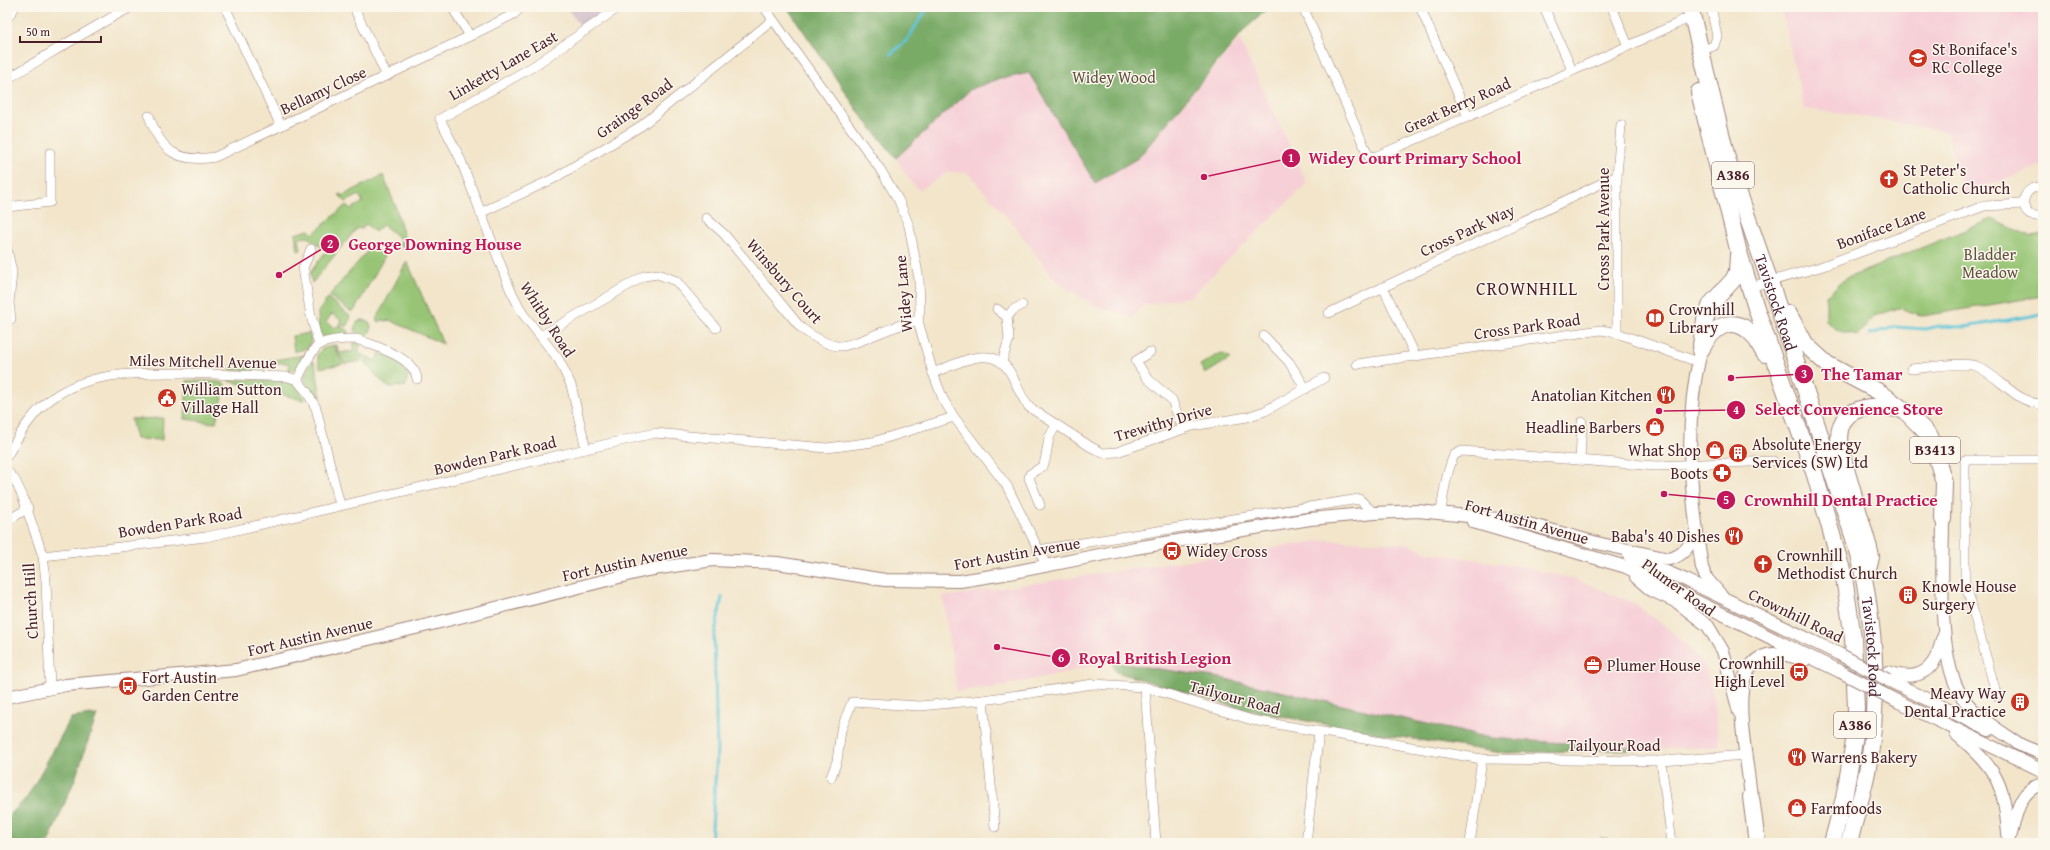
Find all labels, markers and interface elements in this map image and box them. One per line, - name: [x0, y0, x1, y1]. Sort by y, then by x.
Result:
- scale bar: [20, 18, 101, 44]
- text: 50 m: [26, 23, 50, 40]
- street label: Linketty Lane East: [444, 24, 562, 106]
- place label: St Boniface's RC College: [1932, 37, 2017, 79]
- school or university icon: St Boniface's RC College: [1907, 47, 1929, 69]
- street label: Bellamy Close: [276, 59, 370, 121]
- park label: Widey Wood: [1072, 65, 1156, 89]
- street label: Great Berry Road: [1400, 71, 1515, 139]
- street label: Grainge Road: [591, 72, 678, 144]
- callout: Widey Court Primary School: [1281, 143, 1530, 172]
- text: Widey Court Primary School: [1308, 145, 1522, 170]
- text: 1: [1288, 149, 1294, 166]
- place label: St Peter's Catholic Church: [1903, 158, 2010, 200]
- road number: A386: [1712, 162, 1754, 188]
- street label: Cross Park Avenue: [1591, 167, 1615, 291]
- church icon: St Peter's Catholic Church: [1878, 168, 1900, 190]
- street label: Cross Park Way: [1416, 197, 1518, 263]
- street label: Boniface Lane: [1833, 201, 1929, 255]
- callout: George Downing House: [320, 230, 529, 259]
- text: George Downing House: [349, 231, 522, 256]
- street label: Winsbury Court: [741, 233, 829, 329]
- text: 2: [327, 235, 333, 252]
- park label: Bladder Meadow: [1962, 242, 2019, 284]
- street label: Tavistock Road: [1749, 251, 1804, 354]
- street label: Widey Lane: [888, 254, 918, 334]
- district label: CROWNHILL: [1476, 275, 1578, 302]
- street label: Whitby Road: [515, 276, 582, 362]
- place label: Crownhill Library: [1669, 297, 1735, 339]
- street label: Cross Park Road: [1472, 307, 1582, 345]
- library icon: Crownhill Library: [1644, 307, 1666, 329]
- street label: Miles Mitchell Avenue: [129, 348, 277, 374]
- callout: The Tamar: [1794, 359, 1911, 388]
- text: The Tamar: [1821, 361, 1903, 386]
- text: 3: [1801, 365, 1807, 382]
- place label: William Sutton Village Hall: [181, 377, 282, 419]
- place label: Anatolian Kitchen: [1531, 383, 1652, 407]
- restaurant icon: Anatolian Kitchen: [1655, 384, 1677, 406]
- public building icon: William Sutton Village Hall: [156, 387, 178, 409]
- callout: Select Convenience Store: [1726, 395, 1951, 424]
- text: Select Convenience Store: [1755, 396, 1943, 421]
- street label: Trewithy Drive: [1111, 397, 1215, 447]
- text: 4: [1733, 401, 1739, 418]
- place label: Headline Barbers: [1526, 415, 1641, 439]
- shop icon: Headline Barbers: [1644, 416, 1666, 438]
- street label: Bowden Park Road: [432, 429, 559, 481]
- place label: Absolute Energy Services (SW) Ltd: [1752, 432, 1869, 474]
- road number: B3413: [1910, 437, 1960, 463]
- place label: What Shop: [1628, 438, 1701, 462]
- shop icon: What Shop: [1704, 439, 1726, 461]
- building icon: Absolute Energy Services (SW) Ltd: [1727, 442, 1749, 464]
- place label: Boots: [1671, 461, 1708, 485]
- pharmacy icon: Boots: [1711, 462, 1733, 484]
- callout: Crownhill Dental Practice: [1716, 485, 1946, 514]
- text: Crownhill Dental Practice: [1744, 487, 1938, 512]
- text: 5: [1723, 491, 1729, 508]
- street label: Fort Austin Avenue: [1462, 492, 1592, 550]
- street label: Bowden Park Road: [116, 500, 244, 544]
- place label: Baba's 40 Dishes: [1611, 524, 1720, 548]
- restaurant icon: Baba's 40 Dishes: [1723, 525, 1745, 547]
- street label: Fort Austin Avenue: [952, 530, 1082, 576]
- street label: Fort Austin Avenue: [560, 537, 690, 587]
- place label: Widey Cross: [1186, 539, 1268, 563]
- bus stop icon: Widey Cross: [1161, 540, 1183, 562]
- place label: Crownhill Methodist Church: [1777, 543, 1898, 585]
- street label: Plumer Road: [1637, 552, 1721, 622]
- church icon: Crownhill Methodist Church: [1752, 553, 1774, 575]
- street label: Church Hill: [16, 562, 44, 640]
- place label: Knowle House Surgery: [1922, 574, 2017, 616]
- street label: Crownhill Road: [1745, 582, 1848, 649]
- building icon: Knowle House Surgery: [1897, 584, 1919, 606]
- street label: Tavistock Road: [1855, 595, 1887, 698]
- street label: Fort Austin Avenue: [245, 610, 375, 662]
- callout: Royal British Legion: [1051, 643, 1240, 672]
- text: Royal British Legion: [1079, 645, 1231, 670]
- text: 6: [1058, 649, 1064, 666]
- place label: Crownhill High Level: [1715, 651, 1786, 693]
- place label: Plumer House: [1607, 653, 1701, 677]
- office icon: Plumer House: [1582, 654, 1604, 676]
- bus stop icon: Crownhill High Level: [1788, 661, 1810, 683]
- place label: Fort Austin Garden Centre: [142, 665, 239, 707]
- street label: Tailyour Road: [1187, 673, 1283, 721]
- bus stop icon: Fort Austin Garden Centre: [117, 675, 139, 697]
- place label: Meavy Way Dental Practice: [1904, 681, 2006, 723]
- building icon: Meavy Way Dental Practice: [2009, 691, 2031, 713]
- road number: A386: [1834, 712, 1876, 738]
- street label: Tailyour Road: [1568, 733, 1661, 757]
- place label: Warrens Bakery: [1811, 745, 1917, 769]
- restaurant icon: Warrens Bakery: [1786, 746, 1808, 768]
- place label: Farmfoods: [1811, 796, 1882, 820]
- shop icon: Farmfoods: [1786, 797, 1808, 819]

